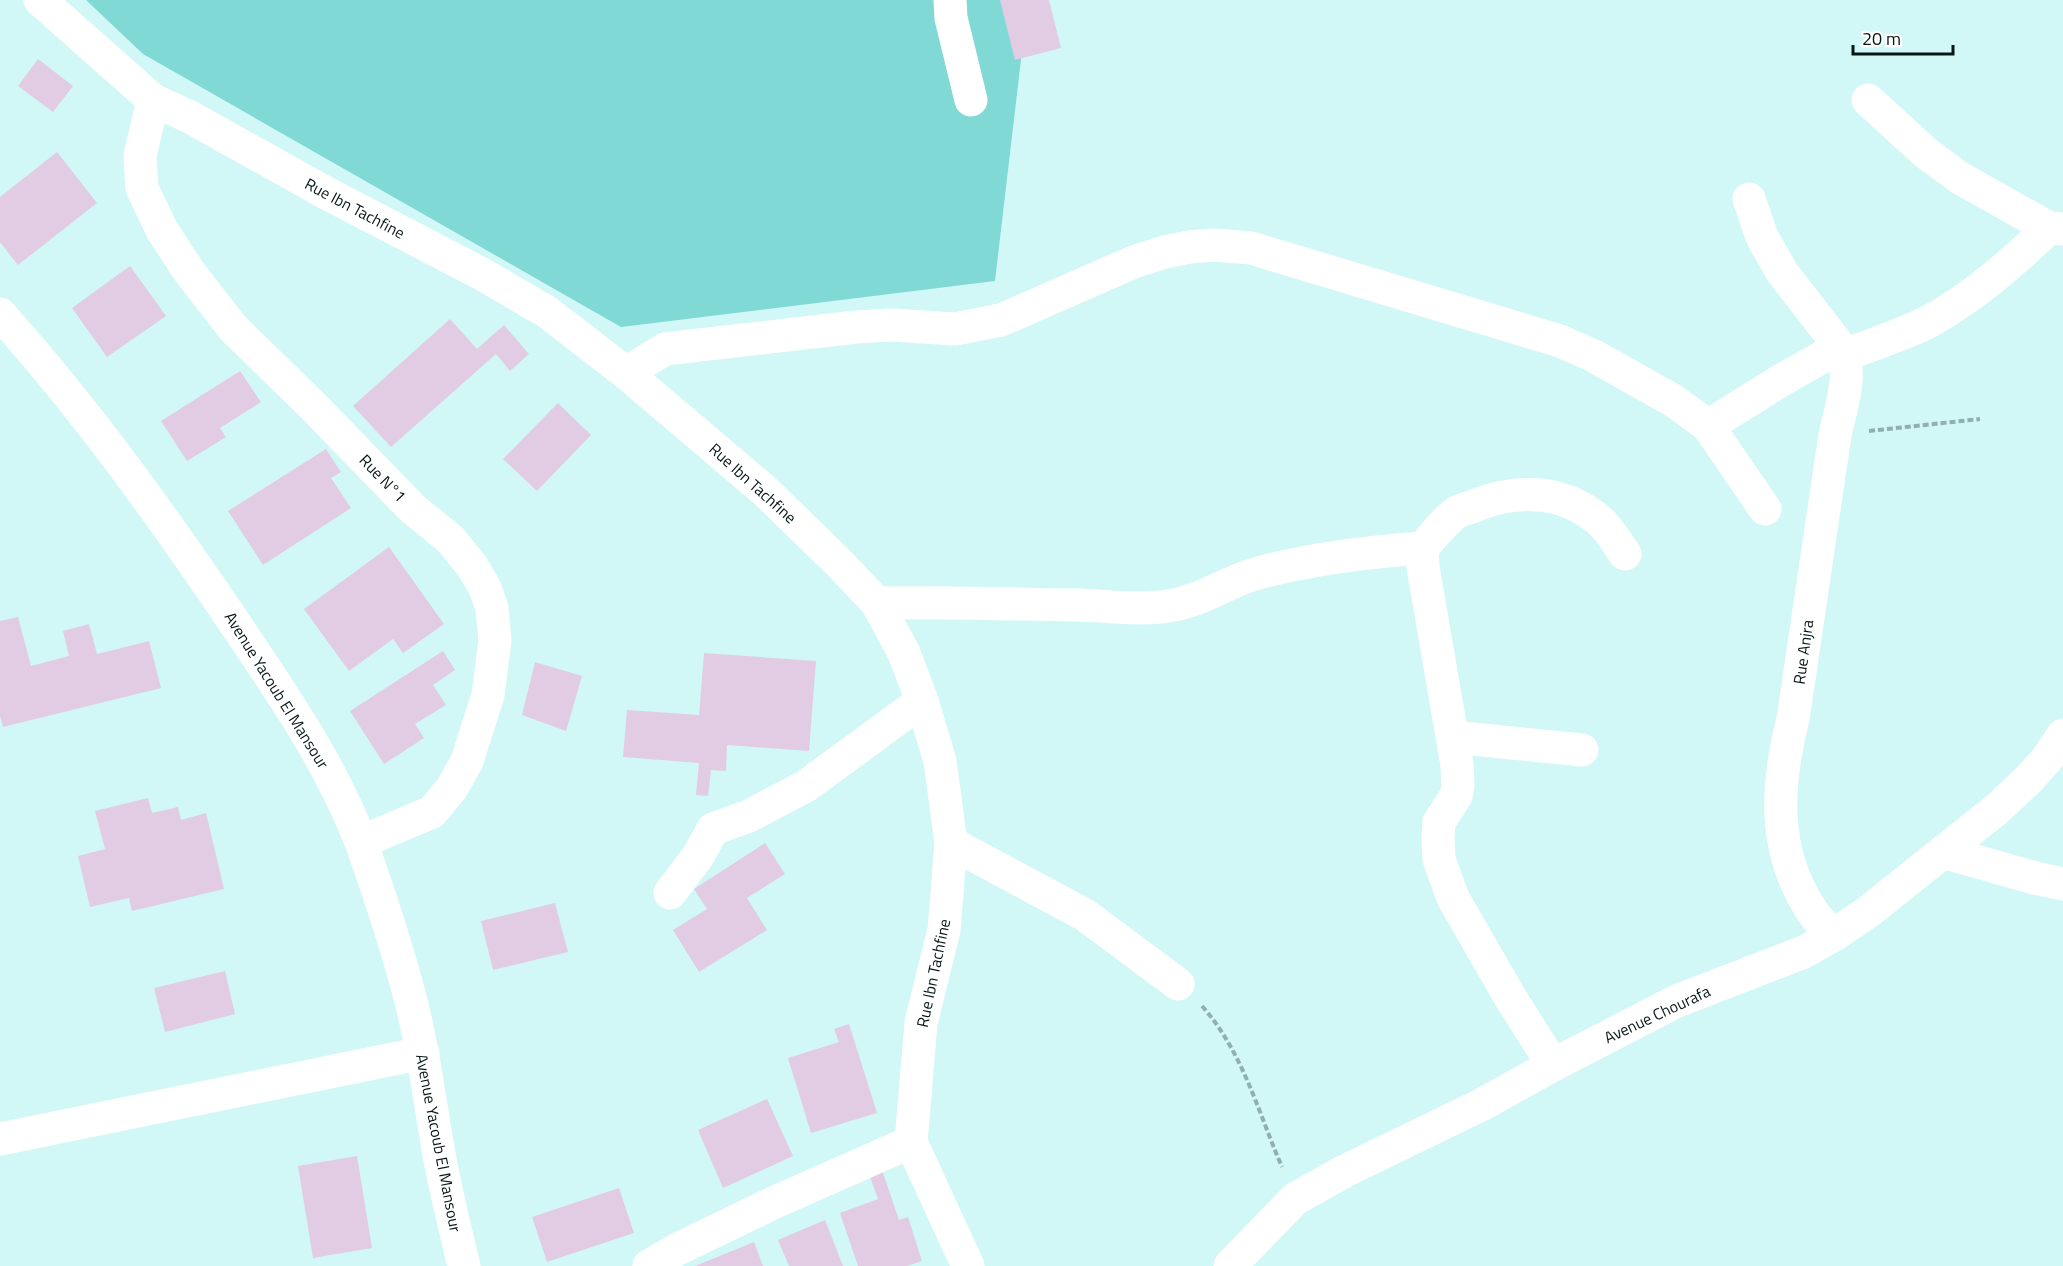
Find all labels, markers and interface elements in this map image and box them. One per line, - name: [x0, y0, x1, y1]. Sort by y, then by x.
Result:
- scale bar: [1853, 18, 1954, 56]
- text: 20 m: [1862, 25, 1901, 52]
- street label: Rue Ibn Tachfine: [301, 171, 409, 245]
- street label: Rue Ibn Tachfine: [704, 437, 802, 529]
- street label: Rue N°1: [354, 449, 412, 507]
- street label: Avenue Yacoub El Mansour: [219, 607, 335, 773]
- street label: Rue Anjra: [1787, 618, 1819, 686]
- street label: Rue Ibn Tachfine: [910, 917, 956, 1029]
- street label: Avenue Chourafa: [1600, 979, 1714, 1049]
- street label: Avenue Yacoub El Mansour: [410, 1052, 468, 1235]

